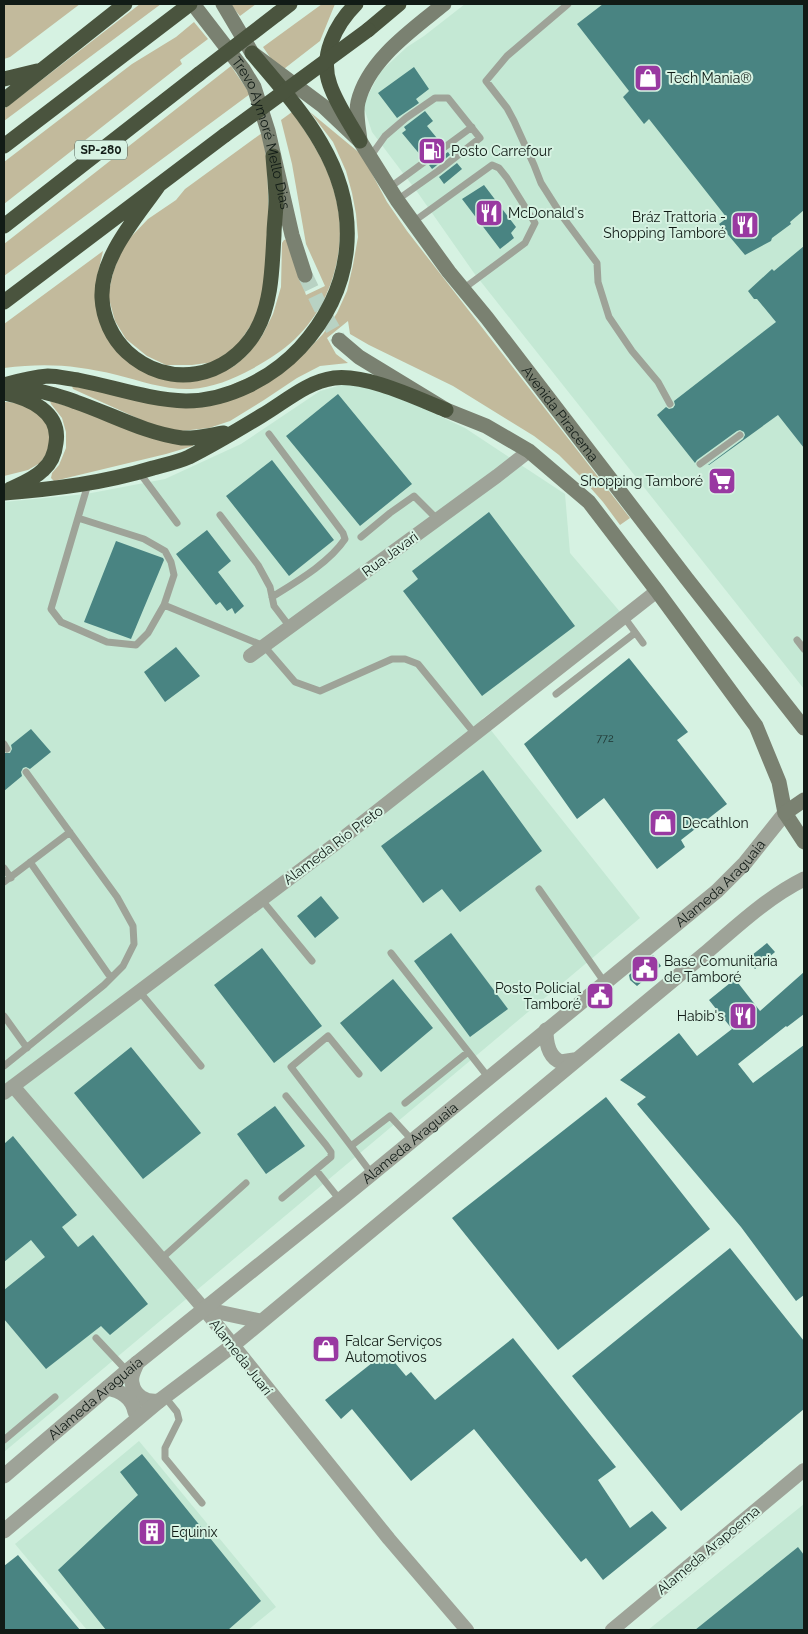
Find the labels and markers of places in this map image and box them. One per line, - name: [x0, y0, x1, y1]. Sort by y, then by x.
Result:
- shop icon: Tech Mania®: [633, 63, 663, 93]
- place label: Tech Mania®: [667, 70, 752, 86]
- fuel station icon: Posto Carrefour: [417, 136, 447, 166]
- place label: Posto Carrefour: [451, 143, 552, 159]
- restaurant icon: McDonald's: [474, 198, 504, 228]
- place label: McDonald's: [508, 205, 584, 221]
- place label: Bráz Trattoria - Shopping Tamboré: [603, 209, 726, 241]
- restaurant icon: Bráz Trattoria - Shopping Tamboré: [730, 210, 760, 240]
- supermarket icon: Shopping Tamboré: [707, 466, 737, 496]
- place label: Shopping Tamboré: [580, 473, 703, 489]
- shop icon: Decathlon: [648, 808, 678, 838]
- place label: Decathlon: [682, 815, 749, 831]
- place label: Base Comunitaria de Tamboré: [664, 953, 778, 985]
- public building icon: Base Comunitaria de Tamboré: [630, 954, 660, 984]
- place label: Posto Policial Tamboré: [495, 980, 581, 1012]
- public building icon: Posto Policial Tamboré: [585, 981, 615, 1011]
- restaurant icon: Habib's: [728, 1001, 758, 1031]
- place label: Habib's: [677, 1008, 724, 1024]
- place label: Falcar Serviços Automotivos: [345, 1333, 442, 1365]
- shop icon: Falcar Serviços Automotivos: [311, 1334, 341, 1364]
- building icon: Equinix: [137, 1517, 167, 1547]
- place label: Equinix: [171, 1524, 218, 1540]

